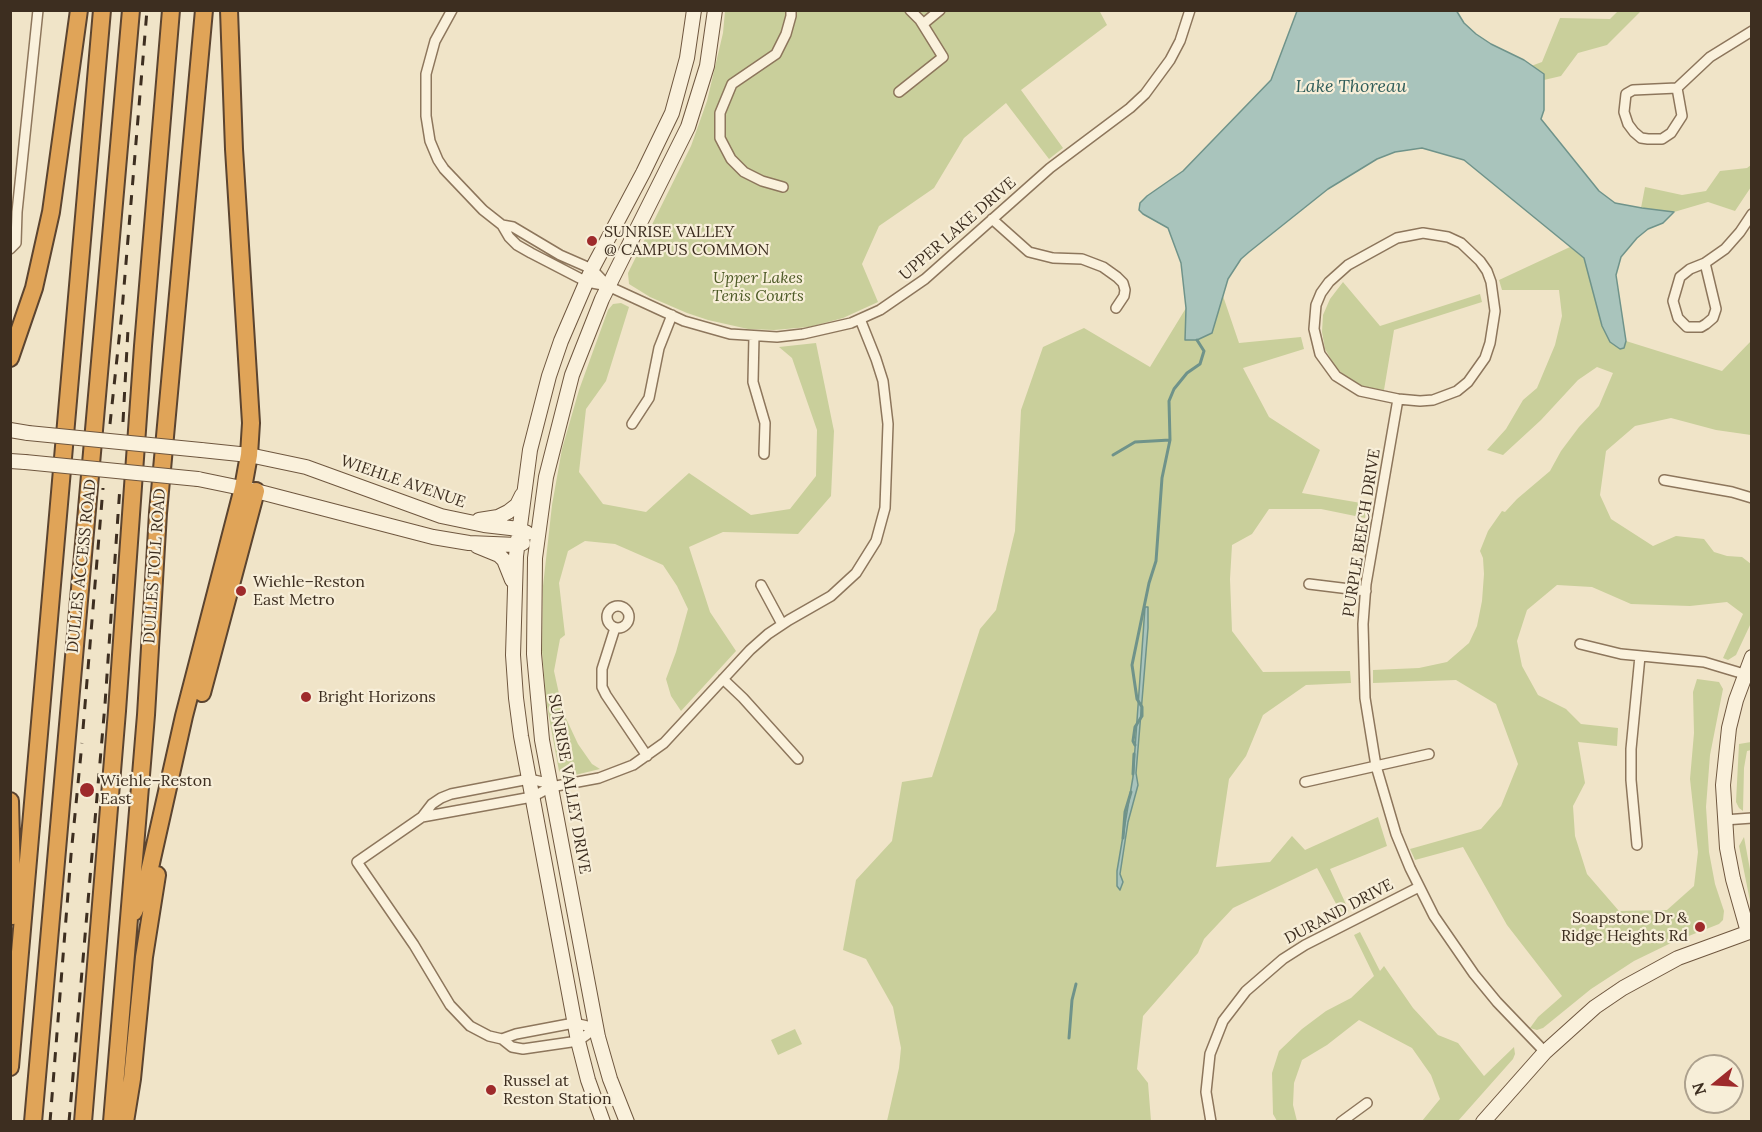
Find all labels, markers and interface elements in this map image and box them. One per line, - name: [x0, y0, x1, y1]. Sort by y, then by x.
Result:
- water label: Lake Thoreau: [1295, 76, 1407, 98]
- street label: UPPER LAKE DRIVE: [896, 173, 1020, 285]
- place label: SUNRISE VALLEY @ CAMPUS COMMON: [604, 222, 770, 260]
- marker: SUNRISE VALLEY @ CAMPUS COMMON: [585, 234, 599, 248]
- park label: Upper Lakes Tenis Courts: [712, 268, 804, 306]
- street label: PURPLE BEECH DRIVE: [1339, 448, 1385, 618]
- street label: WIEHLE AVENUE: [338, 452, 468, 512]
- street label: DULLES ACCESS ROAD: [63, 478, 101, 654]
- street label: DULLES TOLL ROAD: [140, 488, 170, 644]
- place label: Wiehle–Reston East Metro: [253, 572, 365, 610]
- marker: Wiehle–Reston East Metro: [234, 584, 248, 598]
- place label: Bright Horizons: [318, 687, 436, 707]
- marker: Bright Horizons: [299, 690, 313, 704]
- street label: SUNRISE VALLEY DRIVE: [544, 693, 594, 875]
- place label: Wiehle–Reston East: [100, 771, 212, 809]
- marker: Wiehle–Reston East: [78, 781, 96, 799]
- street label: DURAND DRIVE: [1281, 875, 1397, 949]
- place label: Soapstone Dr & Ridge Heights Rd: [1561, 908, 1688, 946]
- marker: Soapstone Dr & Ridge Heights Rd: [1693, 920, 1707, 934]
- north arrow: [1684, 1054, 1744, 1114]
- place label: Russel at Reston Station: [503, 1071, 612, 1109]
- text: N: [1687, 1080, 1710, 1098]
- marker: Russel at Reston Station: [484, 1083, 498, 1097]

